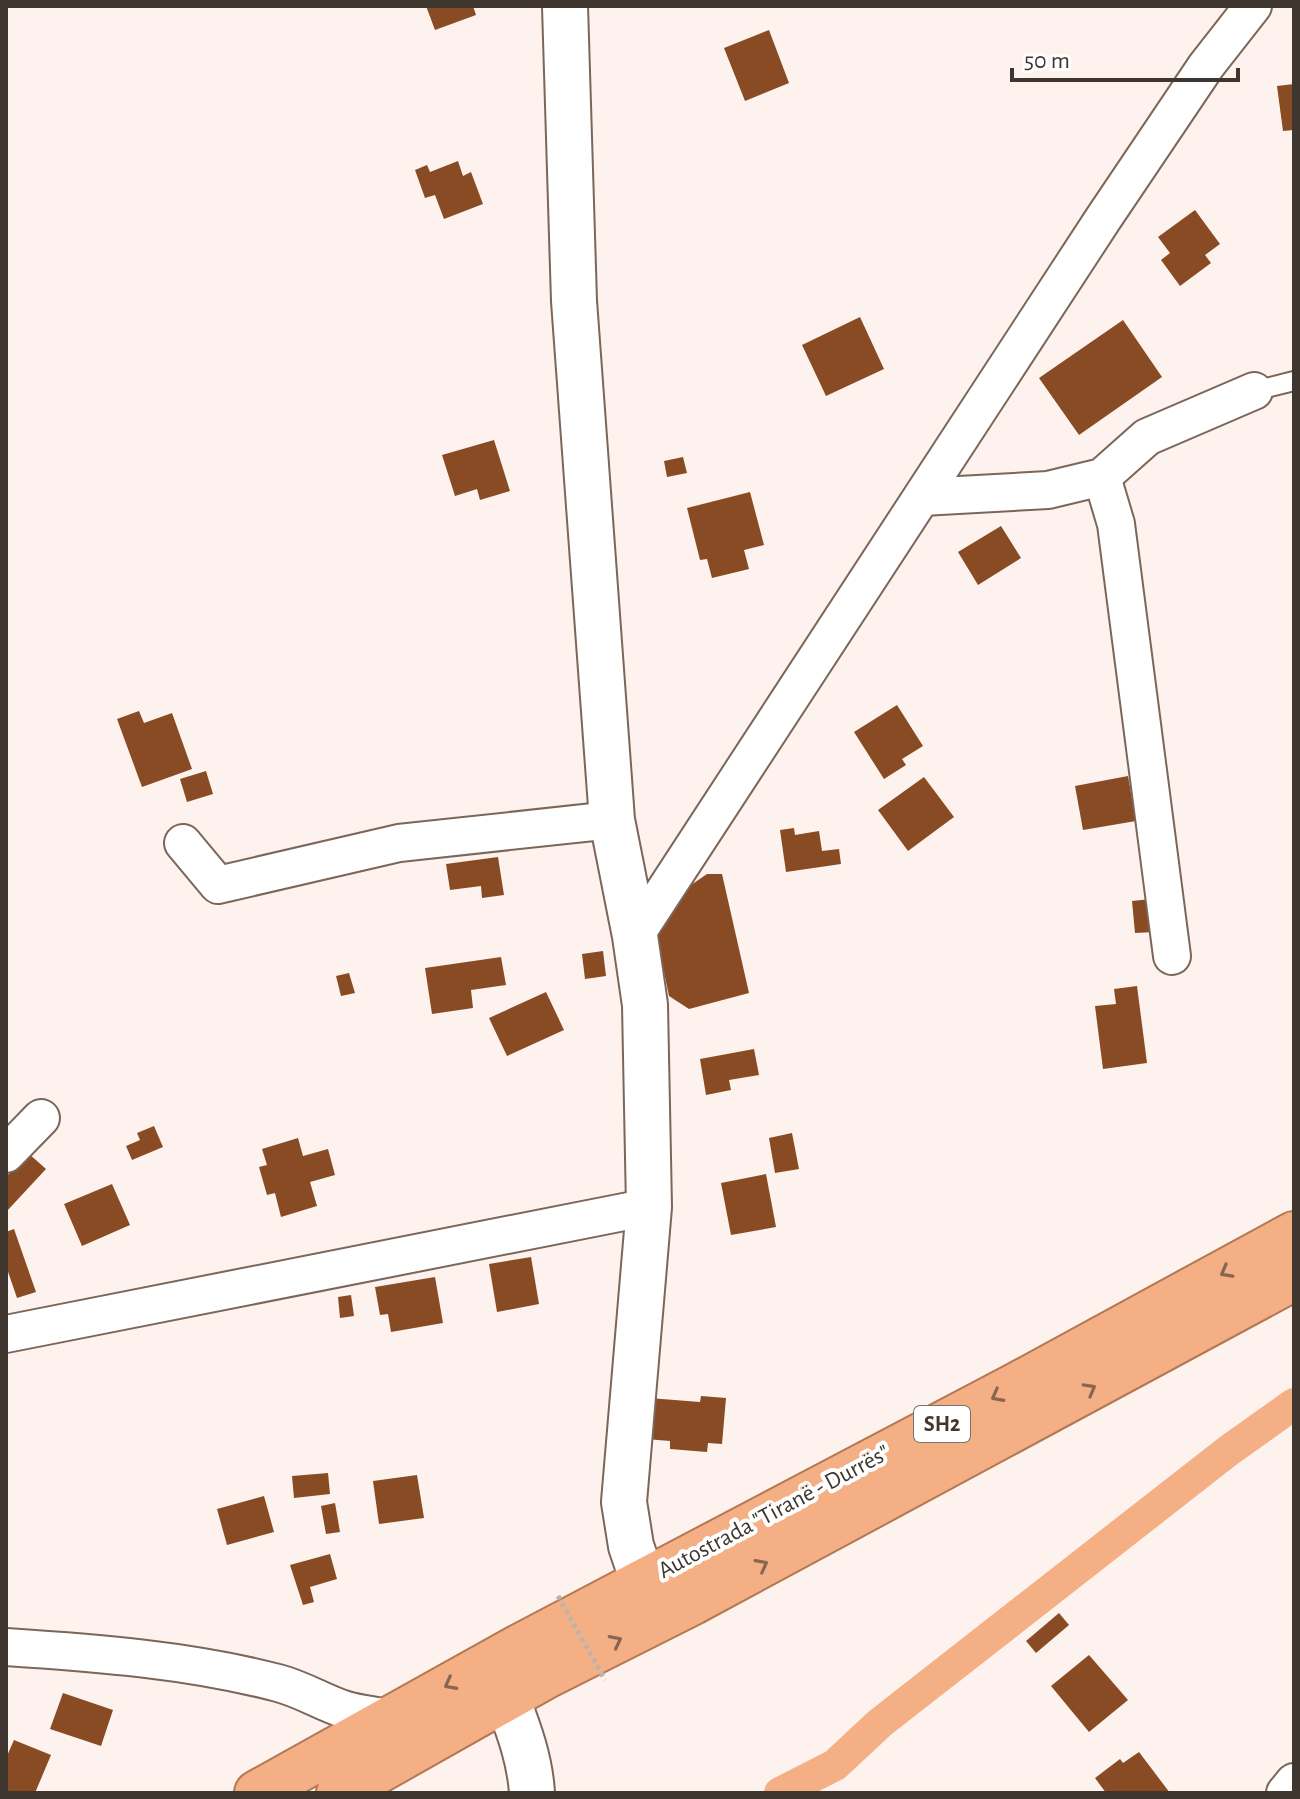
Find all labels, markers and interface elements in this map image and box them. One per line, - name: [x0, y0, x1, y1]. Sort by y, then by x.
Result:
- scale bar: [1012, 32, 1238, 82]
- text: 50 m: [1024, 49, 1070, 73]
- one-way arrow: [1219, 1262, 1234, 1277]
- one-way arrow: [1081, 1383, 1095, 1399]
- one-way arrow: [991, 1386, 1005, 1401]
- road number: SH2: [914, 1406, 970, 1442]
- street label: Autostrada "Tiranë - Durrës": [654, 1441, 894, 1583]
- one-way arrow: [754, 1560, 769, 1575]
- one-way arrow: [607, 1636, 622, 1651]
- one-way arrow: [444, 1674, 459, 1689]

